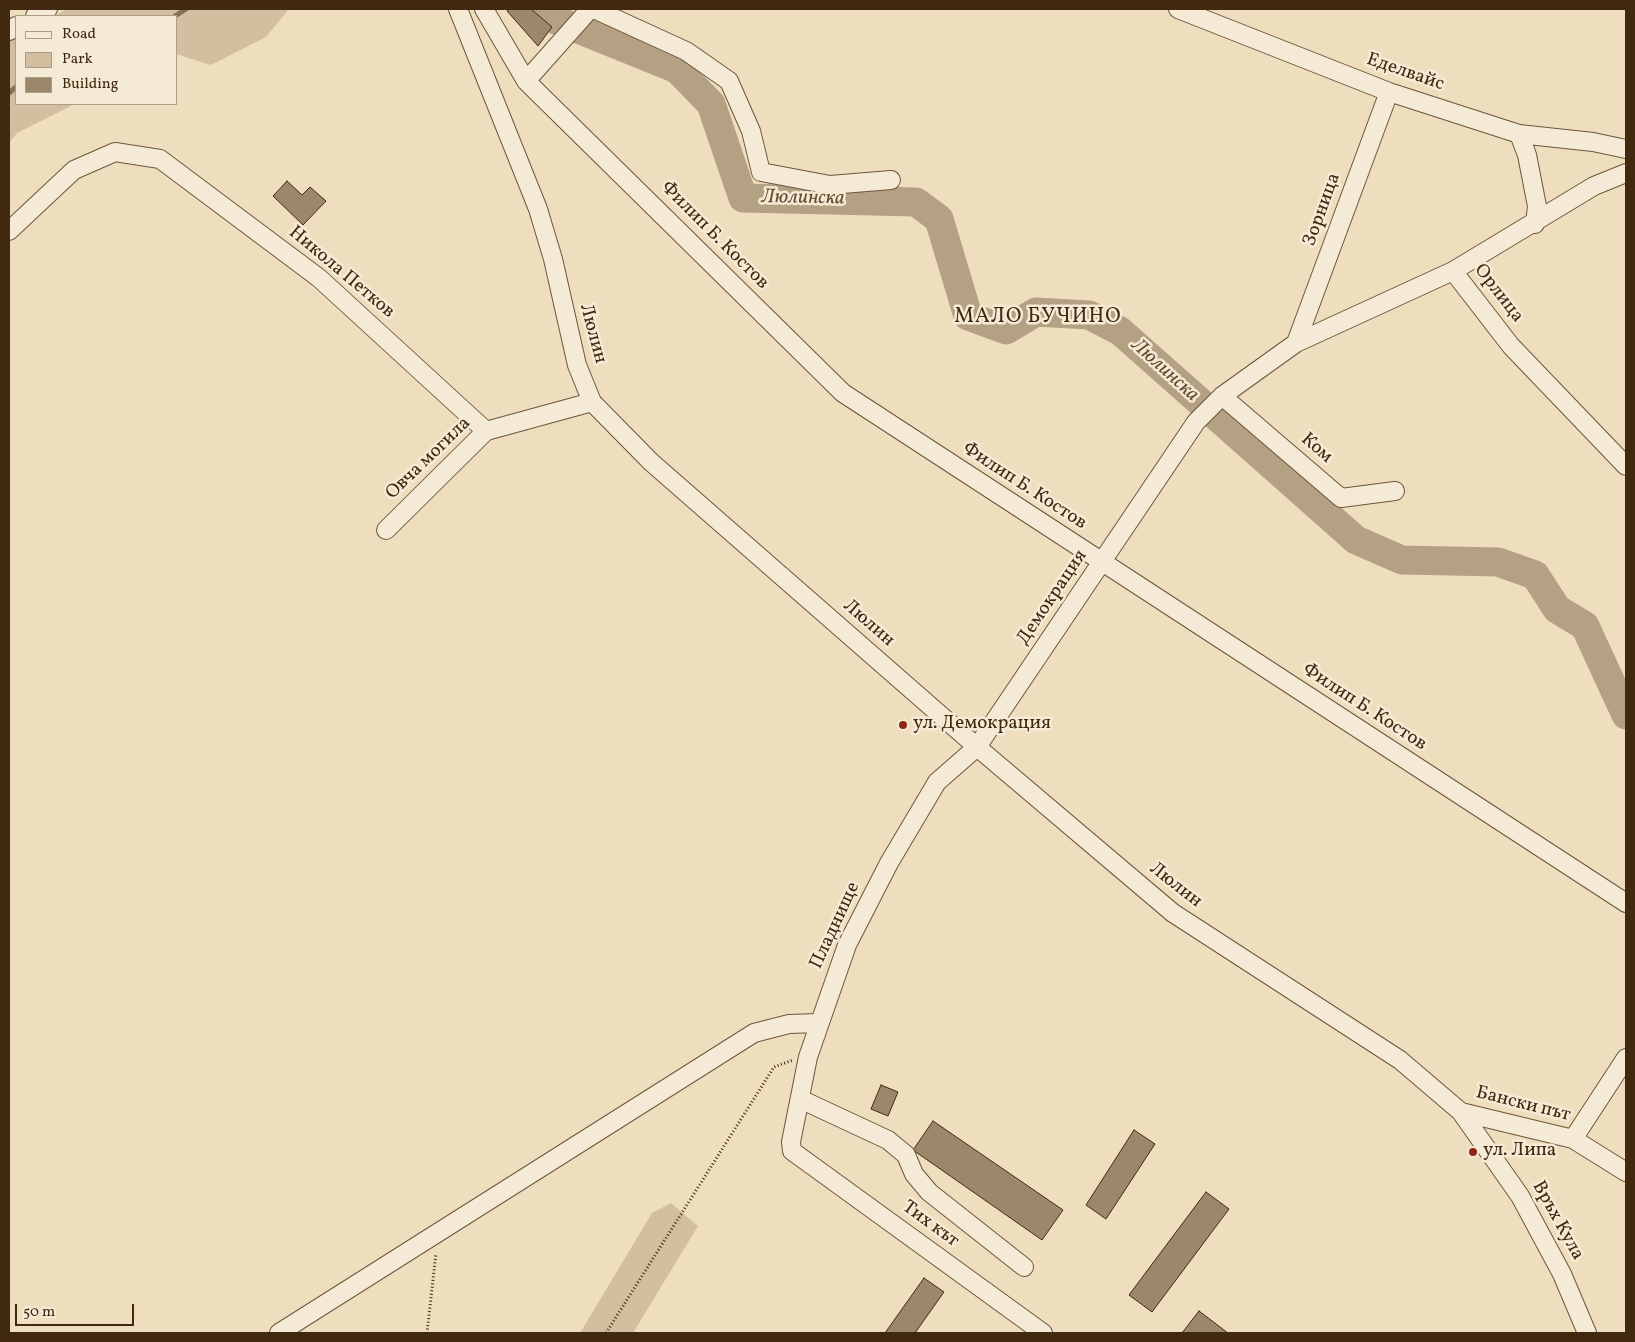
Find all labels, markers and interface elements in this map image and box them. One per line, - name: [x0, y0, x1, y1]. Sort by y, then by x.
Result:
- legend: [15, 15, 178, 105]
- text: Road: [62, 24, 96, 45]
- text: Park: [62, 49, 93, 70]
- street label: Еделвайс: [1363, 49, 1447, 97]
- text: Building: [62, 74, 118, 95]
- street label: Зорница: [1299, 170, 1347, 250]
- street label: Филип Б. Костов: [655, 177, 773, 295]
- water label: Люлинска: [761, 186, 845, 212]
- street label: Никола Петков: [283, 222, 399, 324]
- street label: Орлица: [1468, 260, 1528, 328]
- street label: Люлин: [573, 302, 611, 366]
- district label: МАЛО БУЧИНО: [953, 305, 1123, 331]
- water label: Люлинска: [1125, 334, 1203, 408]
- street label: Овча могила: [382, 413, 476, 505]
- street label: Ком: [1295, 429, 1337, 469]
- street label: Филип Б. Костов: [958, 438, 1090, 536]
- street label: Демокрация: [1013, 546, 1093, 650]
- street label: Люлин: [838, 595, 898, 653]
- street label: Филип Б. Костов: [1298, 659, 1430, 757]
- place label: ул. Демокрация: [913, 714, 1051, 736]
- marker: ул. Демокрация: [897, 719, 909, 731]
- street label: Люлин: [1144, 858, 1206, 914]
- street label: Пладнище: [806, 879, 866, 973]
- street label: Бански път: [1473, 1082, 1573, 1128]
- place label: ул. Липа: [1483, 1141, 1556, 1163]
- marker: ул. Липа: [1467, 1146, 1479, 1158]
- street label: Връх Кула: [1526, 1177, 1588, 1265]
- street label: Тих кът: [897, 1197, 963, 1253]
- scale bar: [18, 1294, 136, 1326]
- text: 50 m: [23, 1302, 55, 1323]

